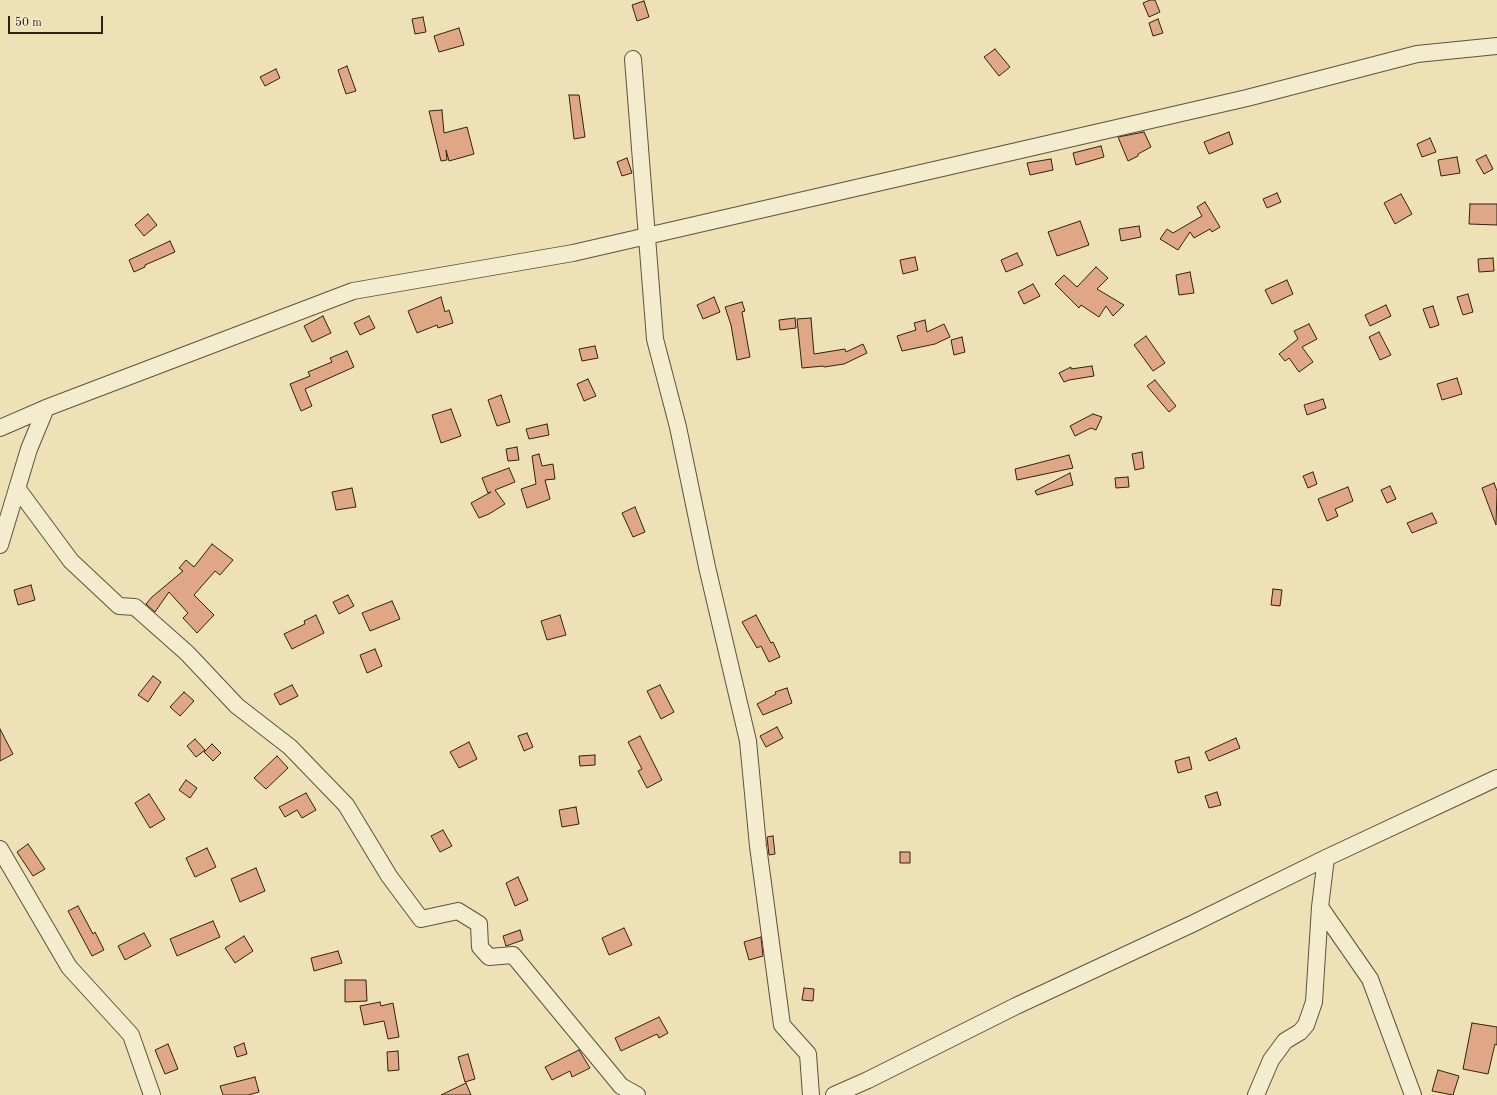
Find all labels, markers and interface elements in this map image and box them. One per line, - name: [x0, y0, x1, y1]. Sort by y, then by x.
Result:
- scale bar: [10, 8, 105, 34]
- text: 50 m: [15, 17, 42, 29]

